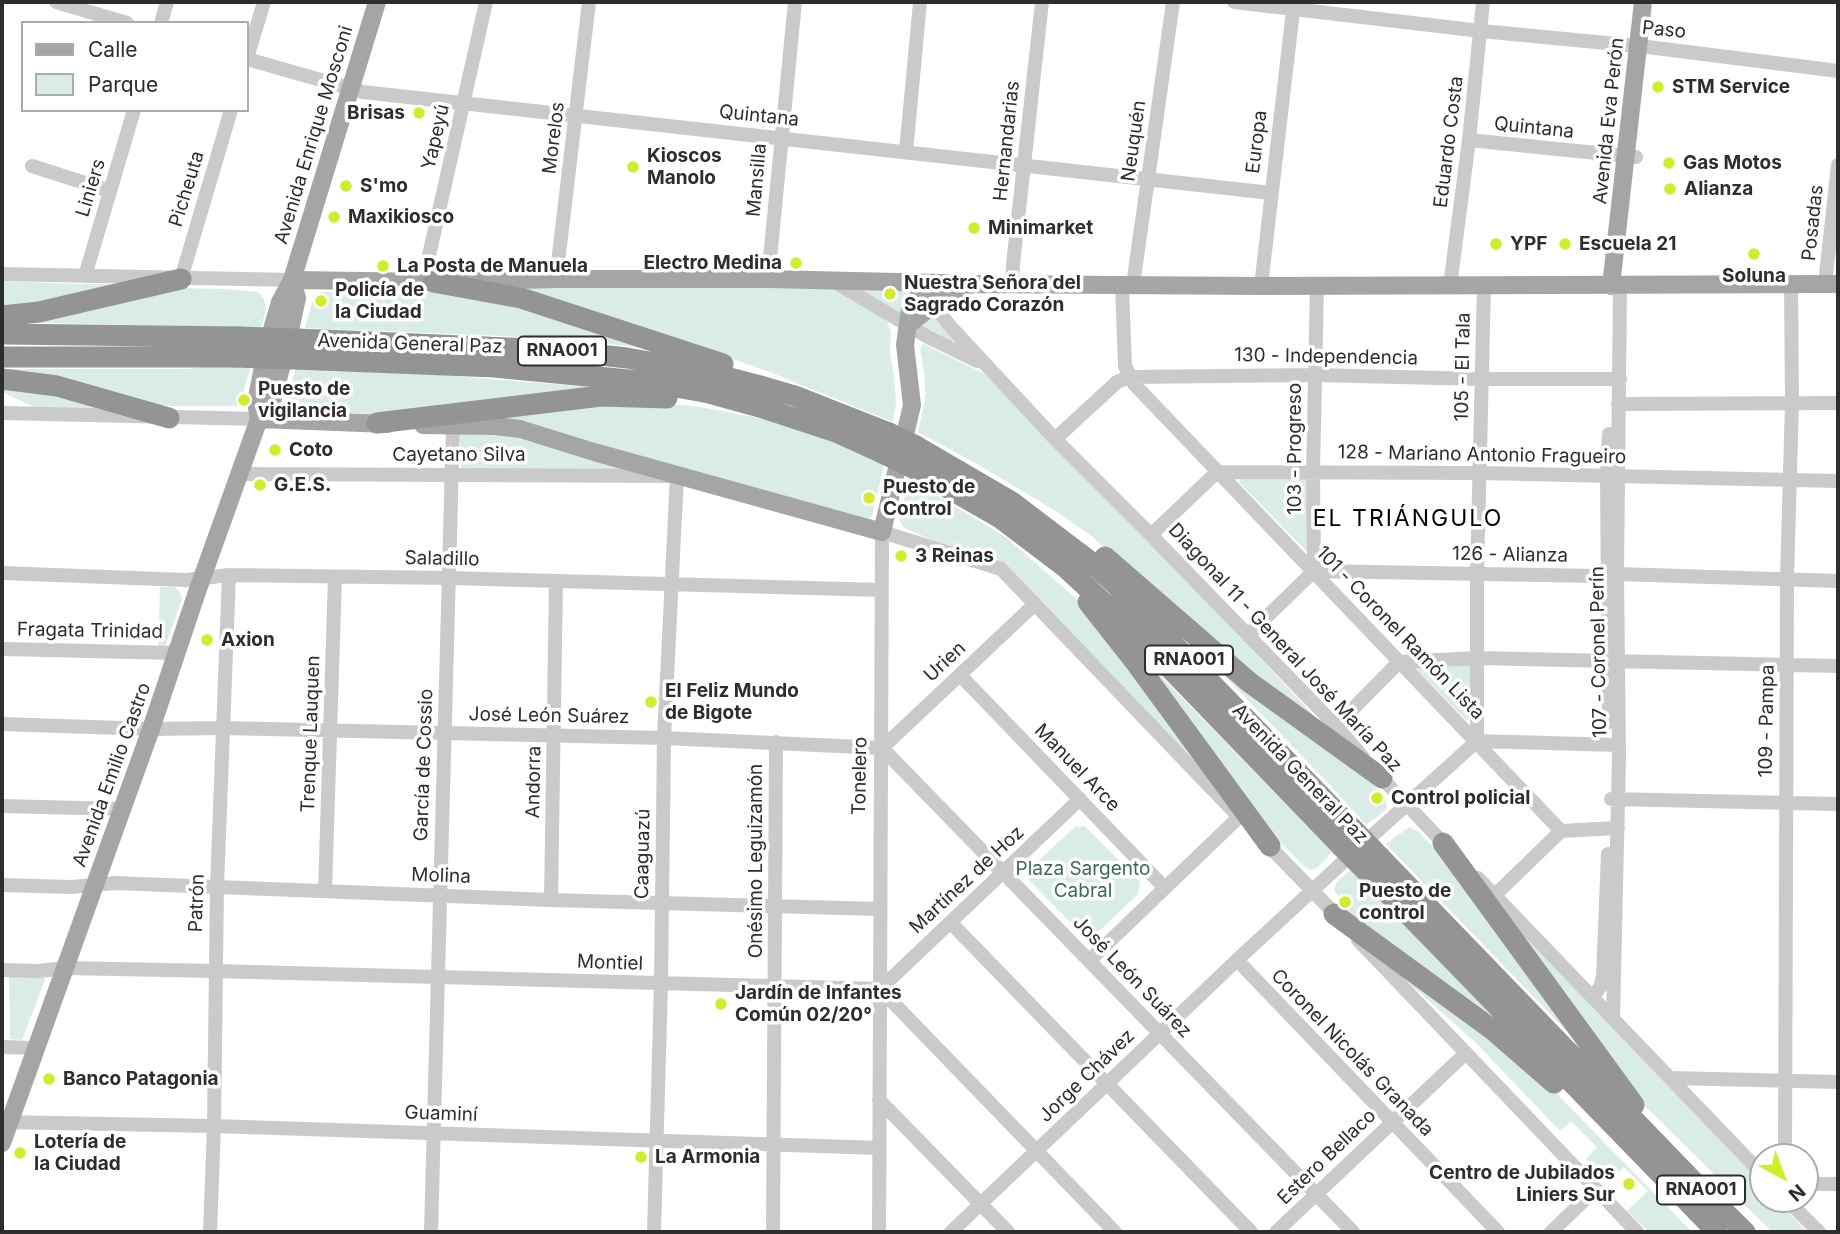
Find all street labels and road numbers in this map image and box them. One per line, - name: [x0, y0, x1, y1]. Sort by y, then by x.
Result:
- street label: Paso: [1641, 16, 1687, 44]
- street label: Avenida Enrique Mosconi: [270, 23, 358, 247]
- street label: Avenida Eva Perón: [1589, 37, 1629, 205]
- street label: Eduardo Costa: [1430, 75, 1468, 209]
- street label: Hernandarias: [989, 80, 1025, 202]
- street label: Neuquén: [1117, 99, 1151, 183]
- street label: Quintana: [718, 100, 800, 132]
- street label: Morelos: [538, 101, 570, 175]
- street label: Yapeyú: [417, 102, 455, 172]
- street label: Europa: [1242, 109, 1272, 175]
- street label: Quintana: [1493, 112, 1575, 144]
- street label: Mansilla: [742, 142, 772, 218]
- street label: Picheuta: [165, 148, 209, 230]
- street label: Liniers: [71, 156, 111, 220]
- street label: Posadas: [1798, 184, 1828, 262]
- street label: 105 - El Tala: [1451, 312, 1475, 422]
- street label: Avenida General Paz: [317, 329, 503, 359]
- road number: RNA001: [518, 337, 606, 366]
- street label: 130 - Independencia: [1234, 344, 1418, 370]
- street label: 103 - Progreso: [1284, 383, 1306, 515]
- street label: 128 - Mariano Antonio Fragueiro: [1338, 441, 1626, 469]
- street label: Cayetano Silva: [392, 444, 526, 466]
- street label: Diagonal 11 - General José María Paz: [1163, 519, 1407, 777]
- street label: 101 - Coronel Ramón Lista: [1311, 542, 1489, 724]
- street label: 126 - Alianza: [1452, 543, 1568, 567]
- street label: Saladillo: [404, 547, 480, 571]
- street label: 107 - Coronel Perín: [1586, 566, 1612, 738]
- street label: Fragata Trinidad: [17, 618, 163, 644]
- street label: Urien: [919, 637, 971, 687]
- road number: RNA001: [1145, 646, 1233, 674]
- street label: Trenque Lauquen: [297, 655, 325, 813]
- street label: 109 - Pampa: [1755, 664, 1779, 778]
- street label: Avenida Emilio Castro: [68, 680, 156, 870]
- street label: García de Cossio: [410, 688, 438, 842]
- street label: Avenida General Paz: [1227, 699, 1373, 849]
- street label: José León Suárez: [468, 703, 630, 729]
- street label: Manuel Arce: [1029, 719, 1125, 817]
- street label: Tonelero: [848, 737, 872, 815]
- street label: Andorra: [522, 745, 546, 819]
- street label: Onésimo Leguizamón: [745, 764, 767, 958]
- street label: Caaguazú: [631, 809, 655, 899]
- street label: Martínez de Hoz: [905, 821, 1029, 939]
- street label: Molina: [411, 864, 471, 888]
- street label: Patrón: [185, 873, 209, 933]
- street label: José León Suárez: [1068, 911, 1196, 1043]
- street label: Montiel: [576, 950, 644, 976]
- street label: Coronel Nicolás Granada: [1266, 965, 1438, 1141]
- street label: Jorge Chávez: [1034, 1025, 1140, 1127]
- street label: Guaminí: [404, 1101, 478, 1127]
- street label: Estero Bellaco: [1273, 1104, 1381, 1210]
- road number: RNA001: [1657, 1176, 1745, 1204]

